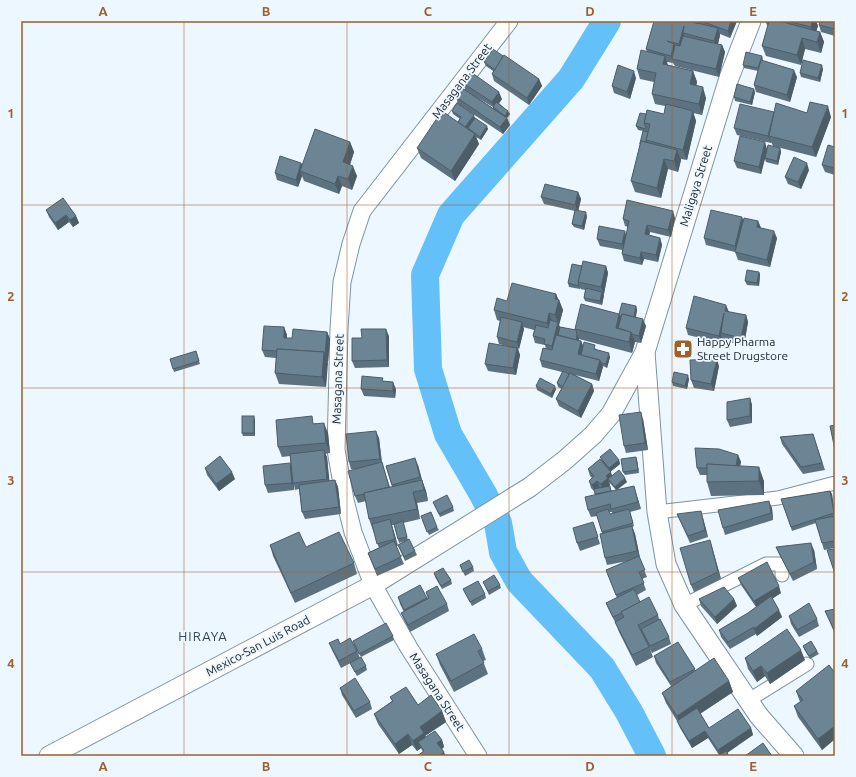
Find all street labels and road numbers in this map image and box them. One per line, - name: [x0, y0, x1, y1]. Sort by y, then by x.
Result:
- street label: Masagana Street: [429, 41, 494, 121]
- street label: Maligaya Street: [677, 144, 714, 228]
- street label: Masagana Street: [329, 333, 346, 424]
- street label: Mexico-San Luis Road: [204, 613, 312, 678]
- street label: Masagana Street: [407, 650, 468, 733]

